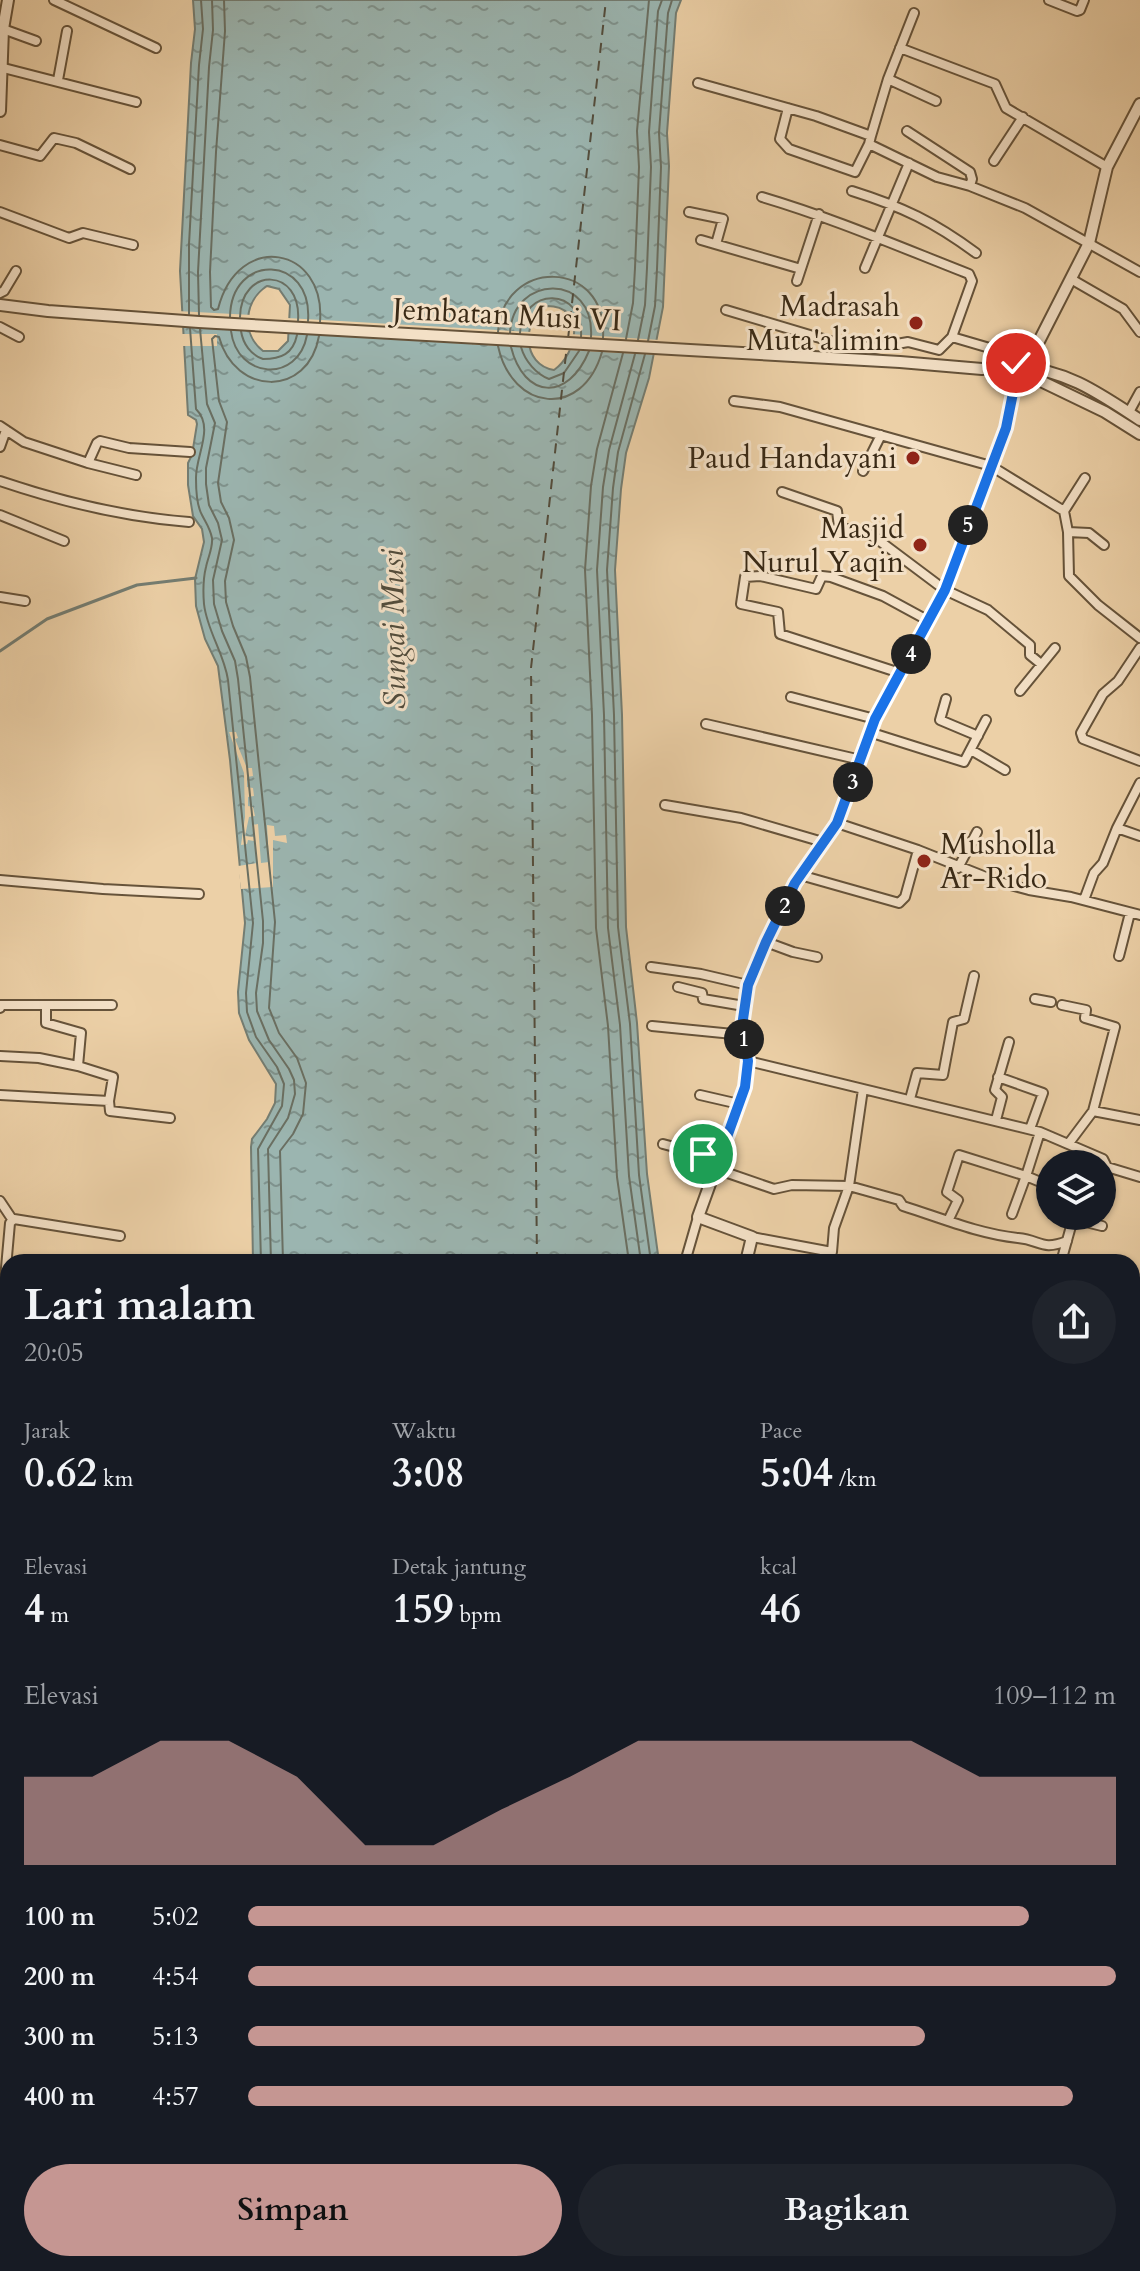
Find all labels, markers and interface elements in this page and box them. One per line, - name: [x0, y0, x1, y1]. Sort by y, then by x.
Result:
- place label: Madrasah Muta'alimin: [746, 286, 901, 361]
- street label: Jembatan Musi VI: [387, 288, 623, 341]
- marker: Madrasah Muta'alimin: [907, 314, 925, 332]
- pin: [982, 329, 1050, 397]
- icon: check: [994, 341, 1038, 385]
- place label: Paud Handayani: [687, 438, 897, 479]
- marker: Paud Handayani: [904, 449, 922, 467]
- pin: 5: [948, 505, 988, 545]
- place label: Masjid Nurul Yaqin: [742, 508, 904, 583]
- text: 5: [962, 510, 974, 540]
- marker: Masjid Nurul Yaqin: [911, 536, 929, 554]
- water label: Sungai Musi: [371, 548, 417, 709]
- pin: 4: [891, 634, 931, 674]
- text: 4: [905, 639, 917, 669]
- pin: 3: [833, 762, 873, 802]
- text: 3: [847, 767, 859, 797]
- place label: Musholla Ar-Rido: [940, 824, 1056, 899]
- marker: Musholla Ar-Rido: [915, 852, 933, 870]
- pin: 2: [765, 886, 805, 926]
- text: 2: [779, 891, 791, 921]
- pin: 1: [724, 1019, 764, 1059]
- text: 1: [738, 1024, 750, 1054]
- pin: [669, 1120, 737, 1188]
- icon: arrive: [681, 1132, 725, 1176]
- map controls: [1036, 1150, 1116, 1230]
- button: layers: [1036, 1150, 1116, 1230]
- text: Lari malam: [24, 1275, 255, 1335]
- button: share: [1032, 1280, 1116, 1364]
- text: 20:05: [24, 1335, 84, 1370]
- text: Jarak: [24, 1416, 70, 1446]
- text: Waktu: [392, 1416, 457, 1446]
- text: Pace: [760, 1416, 803, 1446]
- text: 0.62: [24, 1446, 97, 1501]
- text: 3:08: [392, 1446, 465, 1501]
- text: 5:04: [760, 1446, 833, 1501]
- text: km: [97, 1464, 133, 1494]
- text: /km: [833, 1464, 877, 1494]
- text: Elevasi: [24, 1552, 87, 1582]
- text: Detak jantung: [392, 1552, 526, 1582]
- text: kcal: [760, 1552, 797, 1582]
- text: 4: [24, 1582, 45, 1637]
- text: 159: [392, 1582, 453, 1637]
- text: 46: [760, 1582, 801, 1637]
- text: m: [45, 1600, 69, 1630]
- text: bpm: [453, 1600, 502, 1630]
- text: Elevasi: [24, 1678, 99, 1713]
- text: 109–112 m: [993, 1678, 1116, 1713]
- text: 100 m: [24, 1899, 95, 1934]
- text: 5:02: [152, 1899, 199, 1934]
- text: 200 m: [24, 1959, 95, 1994]
- text: 4:54: [152, 1959, 199, 1994]
- text: 300 m: [24, 2019, 95, 2054]
- text: 5:13: [152, 2019, 199, 2054]
- text: 400 m: [24, 2079, 95, 2114]
- text: 4:57: [152, 2079, 199, 2114]
- button: Simpan: [24, 2164, 562, 2256]
- button: Bagikan: [578, 2164, 1116, 2256]

